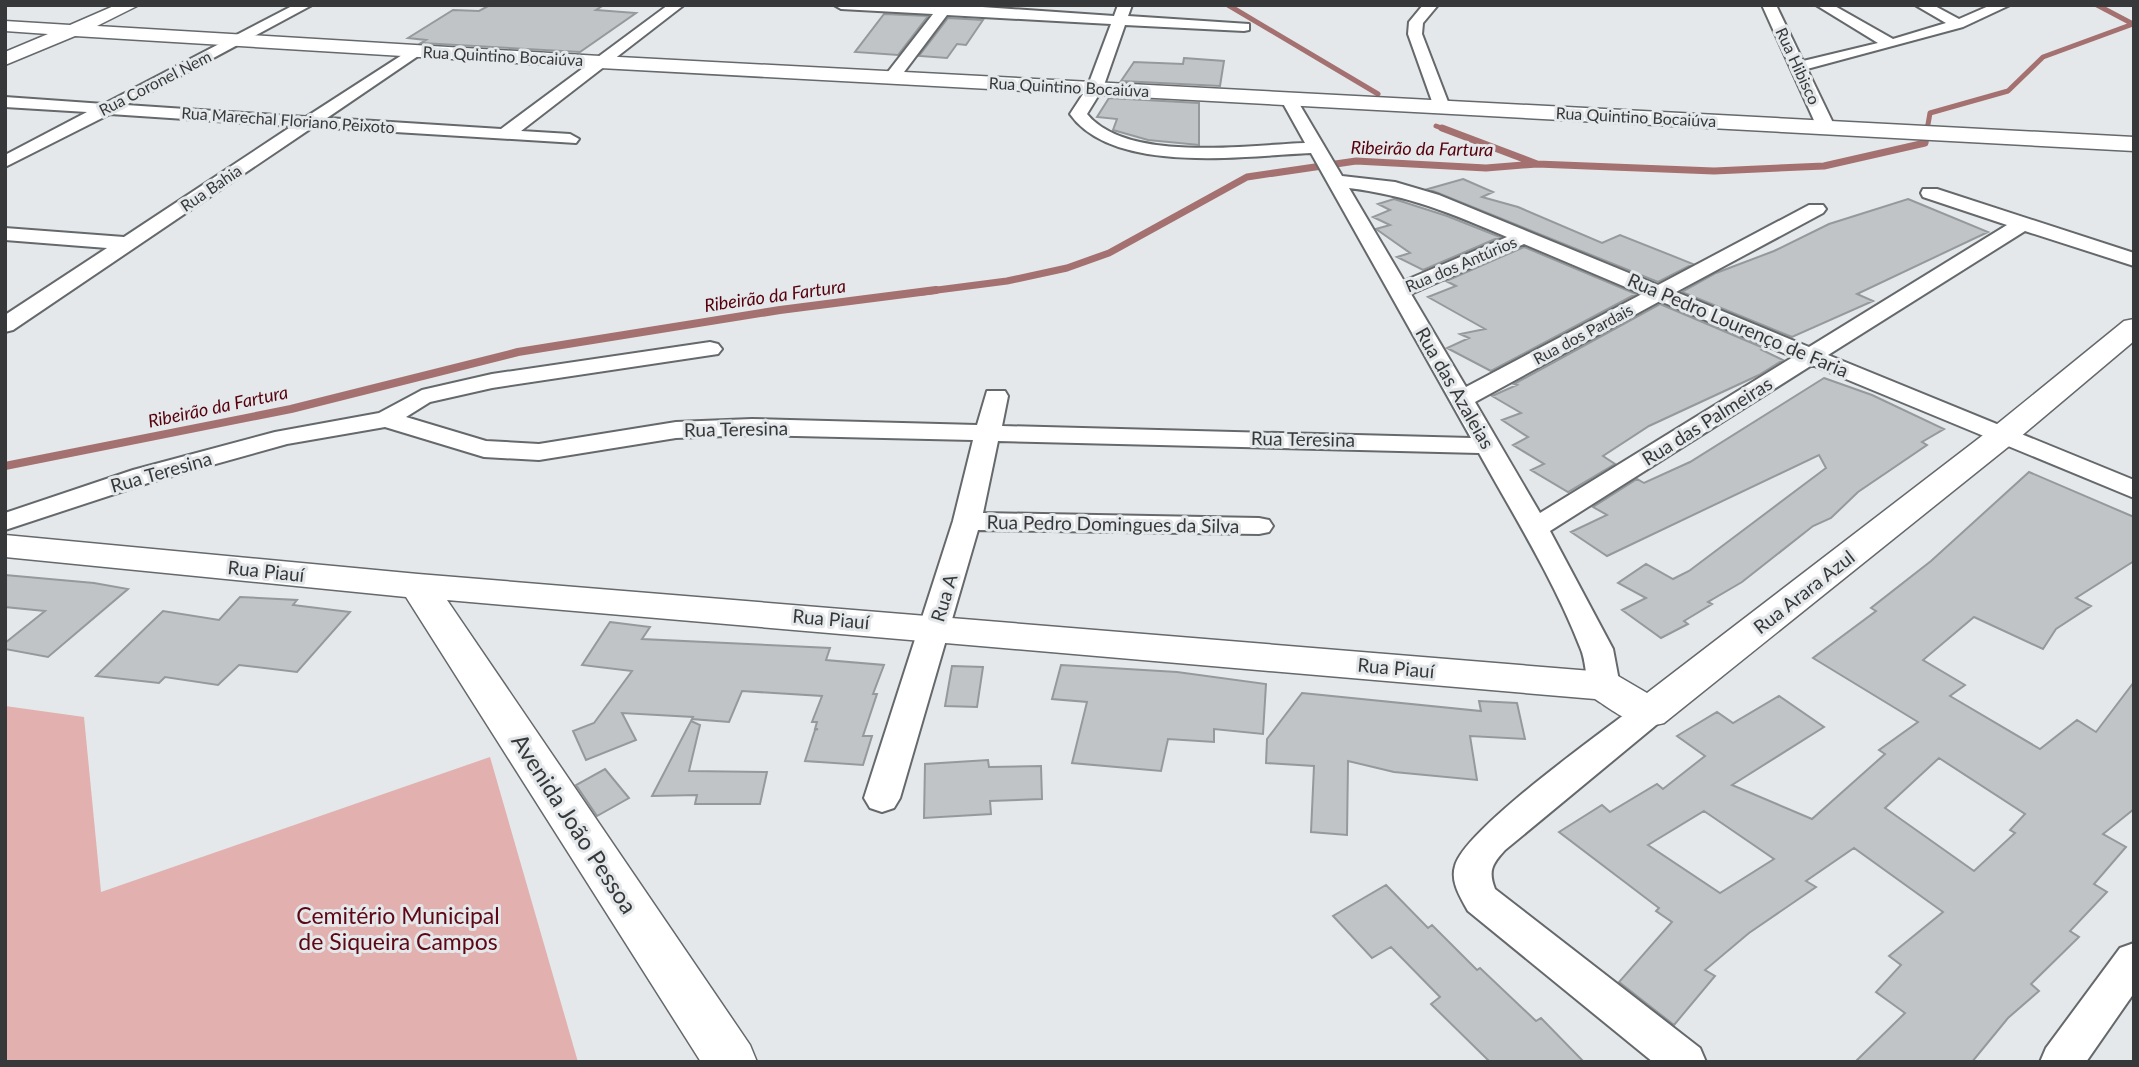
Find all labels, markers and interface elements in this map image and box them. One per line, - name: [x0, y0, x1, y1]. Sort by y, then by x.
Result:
- street label: Rua Hibisco: [1772, 24, 1825, 107]
- street label: Rua Quintino Bocaiúva: [422, 42, 584, 69]
- street label: Rua Coronel Nem: [95, 46, 214, 119]
- street label: Rua Quintino Bocaiúva: [988, 73, 1150, 100]
- street label: Rua Marechal Floriano Peixoto: [181, 103, 395, 136]
- street label: Rua Quintino Bocaiúva: [1555, 103, 1717, 130]
- water label: Ribeirão da Fartura: [1350, 136, 1494, 160]
- street label: Rua Bahia: [177, 160, 245, 215]
- street label: Rua dos Antúrios: [1402, 231, 1519, 296]
- street label: Rua Pedro Lourenço de Faria: [1624, 268, 1852, 382]
- water label: Ribeirão da Fartura: [703, 274, 847, 316]
- street label: Rua dos Pardais: [1530, 299, 1636, 368]
- street label: Rua das Azaleias: [1411, 323, 1500, 453]
- street label: Rua das Palmeiras: [1637, 371, 1776, 470]
- water label: Ribeirão da Fartura: [146, 380, 290, 432]
- street label: Rua Teresina: [684, 416, 788, 441]
- street label: Rua Teresina: [1251, 426, 1355, 451]
- street label: Rua Teresina: [108, 446, 214, 497]
- street label: Rua Pedro Domingues da Silva: [986, 510, 1240, 537]
- street label: Rua Arara Azul: [1749, 545, 1859, 638]
- street label: Rua Piauí: [227, 555, 307, 586]
- street label: Rua A: [925, 571, 962, 624]
- street label: Rua Piauí: [792, 604, 872, 633]
- street label: Rua Piauí: [1357, 653, 1437, 682]
- street label: Avenida João Pessoa: [506, 728, 643, 919]
- park label: Cemitério Municipal de Siqueira Campos: [296, 901, 500, 955]

